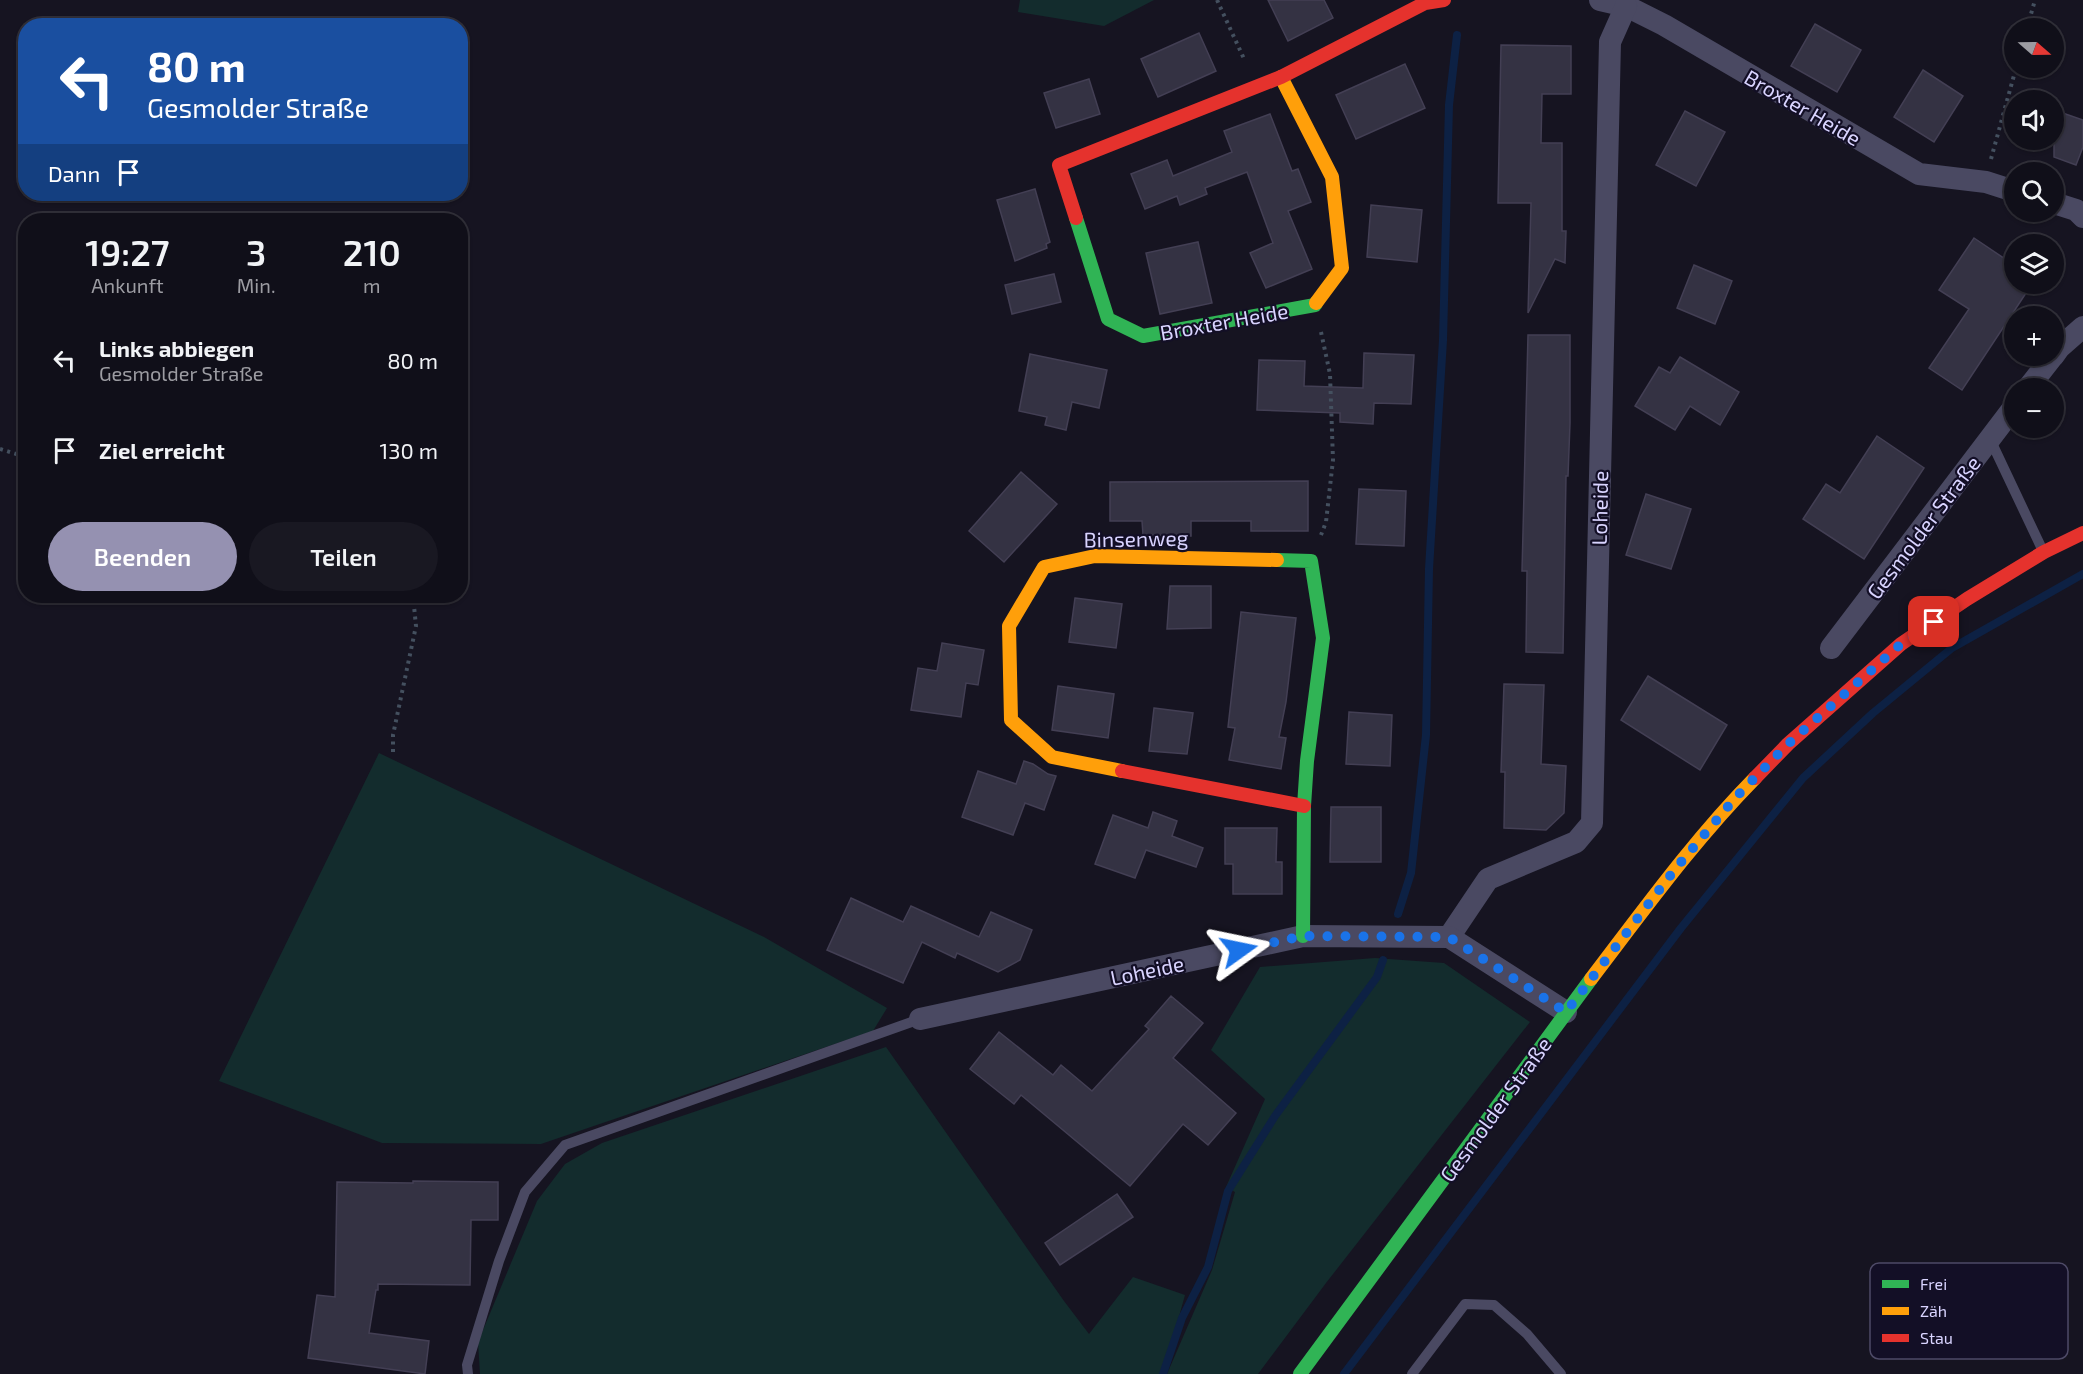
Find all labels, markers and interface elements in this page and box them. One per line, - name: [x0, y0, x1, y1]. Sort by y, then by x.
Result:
- north arrow: [2004, 18, 2064, 78]
- map controls: [2004, 18, 2064, 438]
- text: 80 m: [147, 40, 246, 90]
- icon: left: [48, 42, 126, 120]
- street label: Broxter Heide: [1741, 64, 1865, 150]
- button: sound: [2004, 90, 2064, 150]
- text: Gesmolder Straße: [147, 91, 369, 123]
- icon: arrive: [112, 156, 145, 189]
- text: Dann: [48, 160, 100, 186]
- button: search: [2004, 162, 2064, 222]
- text: 19:27: [85, 230, 170, 273]
- text: 3: [246, 230, 266, 273]
- text: 210: [343, 230, 401, 273]
- button: layers: [2004, 234, 2064, 294]
- text: Ankunft: [91, 273, 164, 297]
- text: Min.: [237, 273, 276, 297]
- text: m: [363, 273, 381, 297]
- street label: Broxter Heide: [1158, 297, 1290, 345]
- button: +: [2004, 306, 2064, 366]
- text: Links abbiegen: [99, 335, 254, 361]
- icon: left: [48, 344, 81, 377]
- text: 80 m: [387, 347, 438, 373]
- text: Gesmolder Straße: [99, 361, 264, 385]
- button: −: [2004, 378, 2064, 438]
- icon: arrive: [48, 434, 81, 467]
- text: Ziel erreicht: [99, 437, 225, 463]
- text: 130 m: [380, 437, 438, 463]
- street label: Gesmolder Straße: [1861, 451, 1985, 603]
- street label: Loheide: [1586, 470, 1612, 546]
- button: Beenden: [48, 522, 237, 591]
- button: Teilen: [249, 522, 438, 591]
- street label: Binsenweg: [1083, 525, 1189, 551]
- pin: [1908, 596, 1959, 647]
- icon: arrive: [1917, 605, 1950, 638]
- position arrow: [1207, 918, 1271, 982]
- street label: Loheide: [1108, 950, 1186, 990]
- street label: Gesmolder Straße: [1434, 1032, 1556, 1186]
- legend: [1870, 1263, 2068, 1359]
- text: Frei: [1920, 1274, 1947, 1293]
- text: Zäh: [1920, 1301, 1947, 1320]
- text: Stau: [1920, 1328, 1953, 1347]

